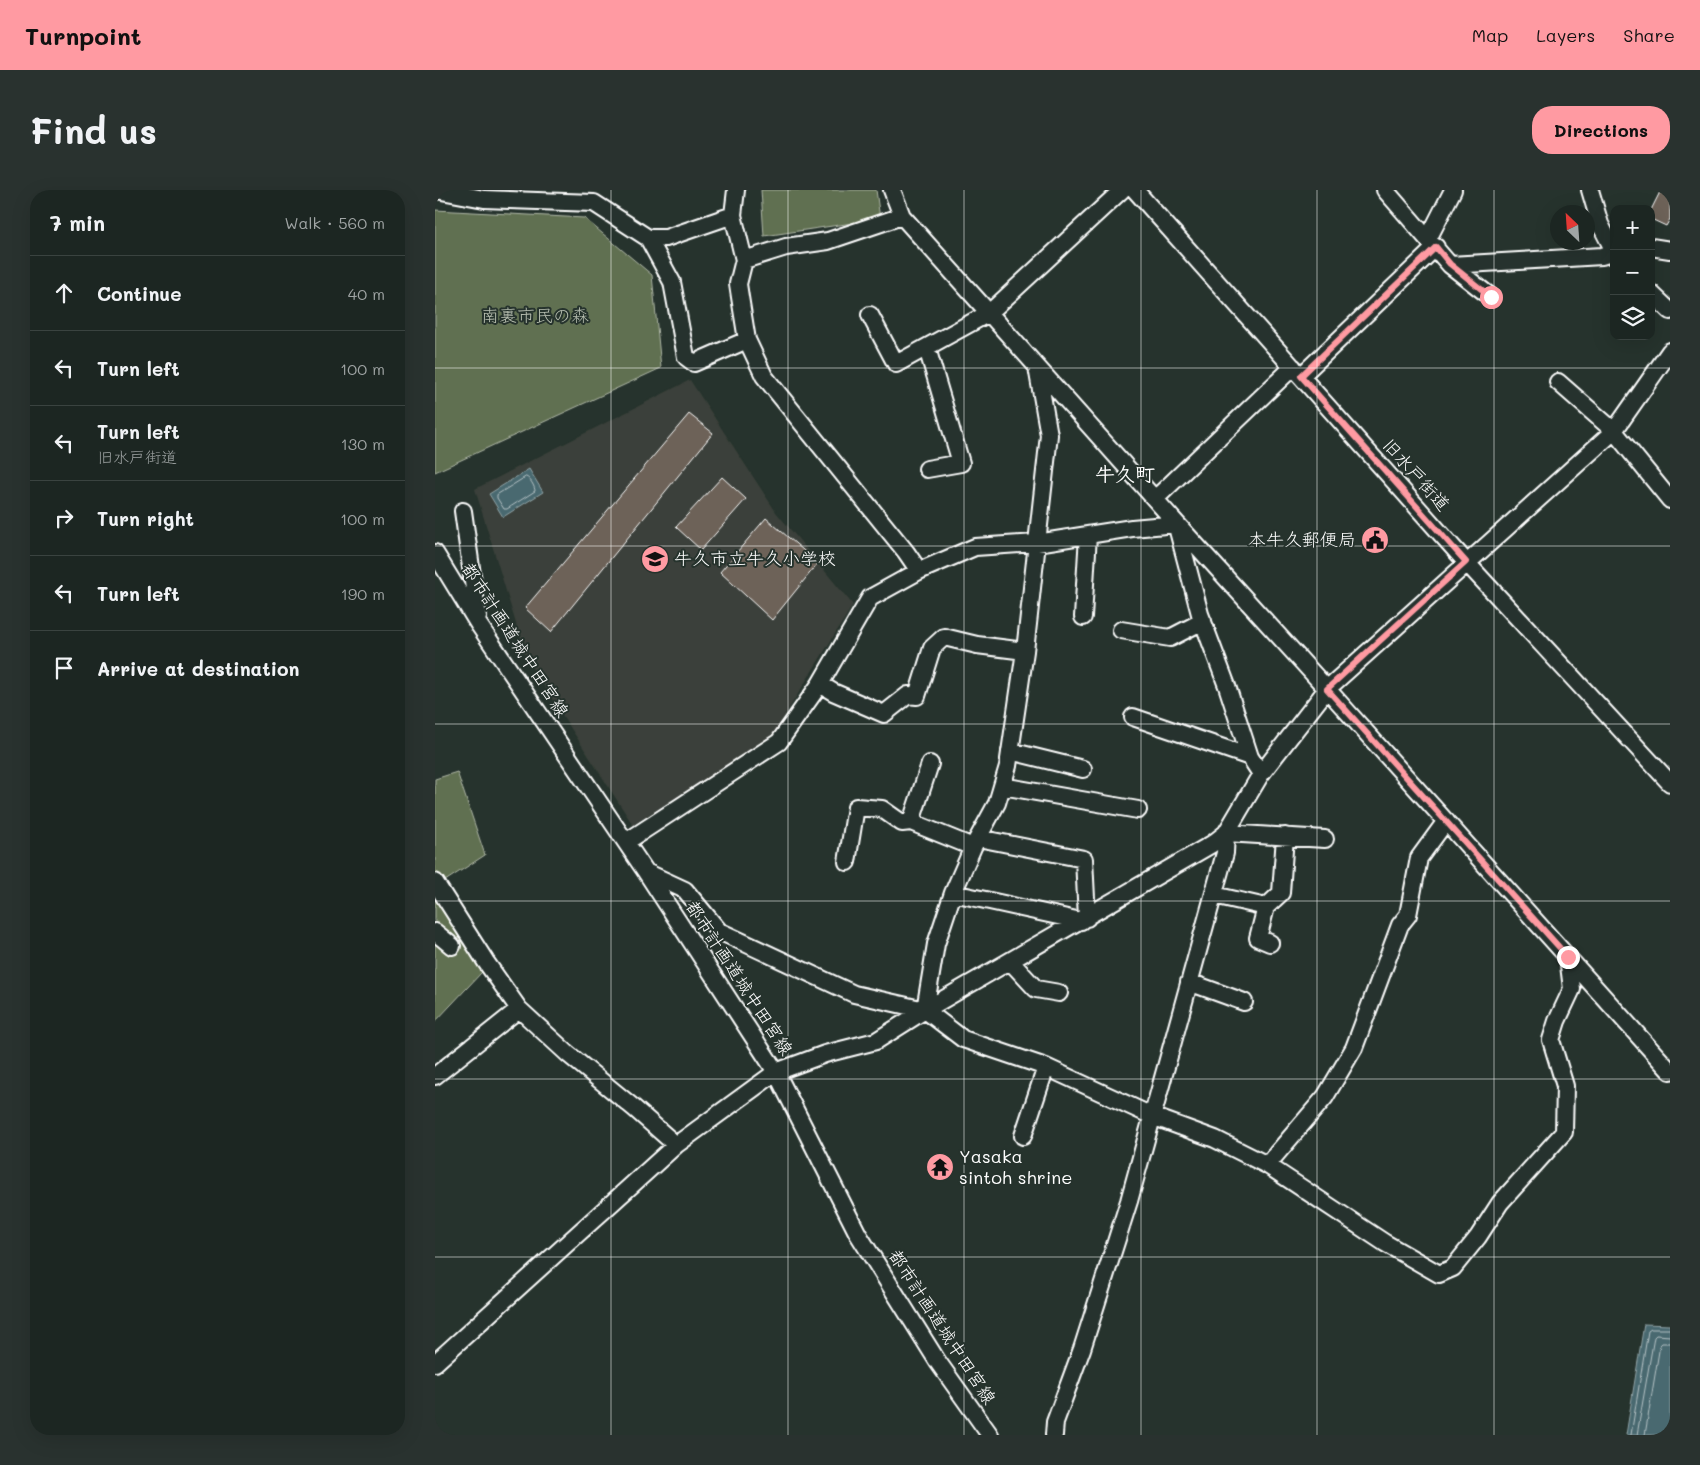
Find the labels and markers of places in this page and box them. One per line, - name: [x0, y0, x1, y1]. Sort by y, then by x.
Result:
- public building icon: 本牛久郵便局: [1360, 525, 1390, 555]
- place label: 本牛久郵便局: [1248, 527, 1356, 551]
- school or university icon: 牛久市立牛久小学校: [640, 544, 670, 574]
- place label: 牛久市立牛久小学校: [674, 546, 836, 570]
- place label: Yasaka sintoh shrine: [959, 1144, 1072, 1189]
- temple icon: Yasaka sintoh shrine: [925, 1152, 955, 1182]

